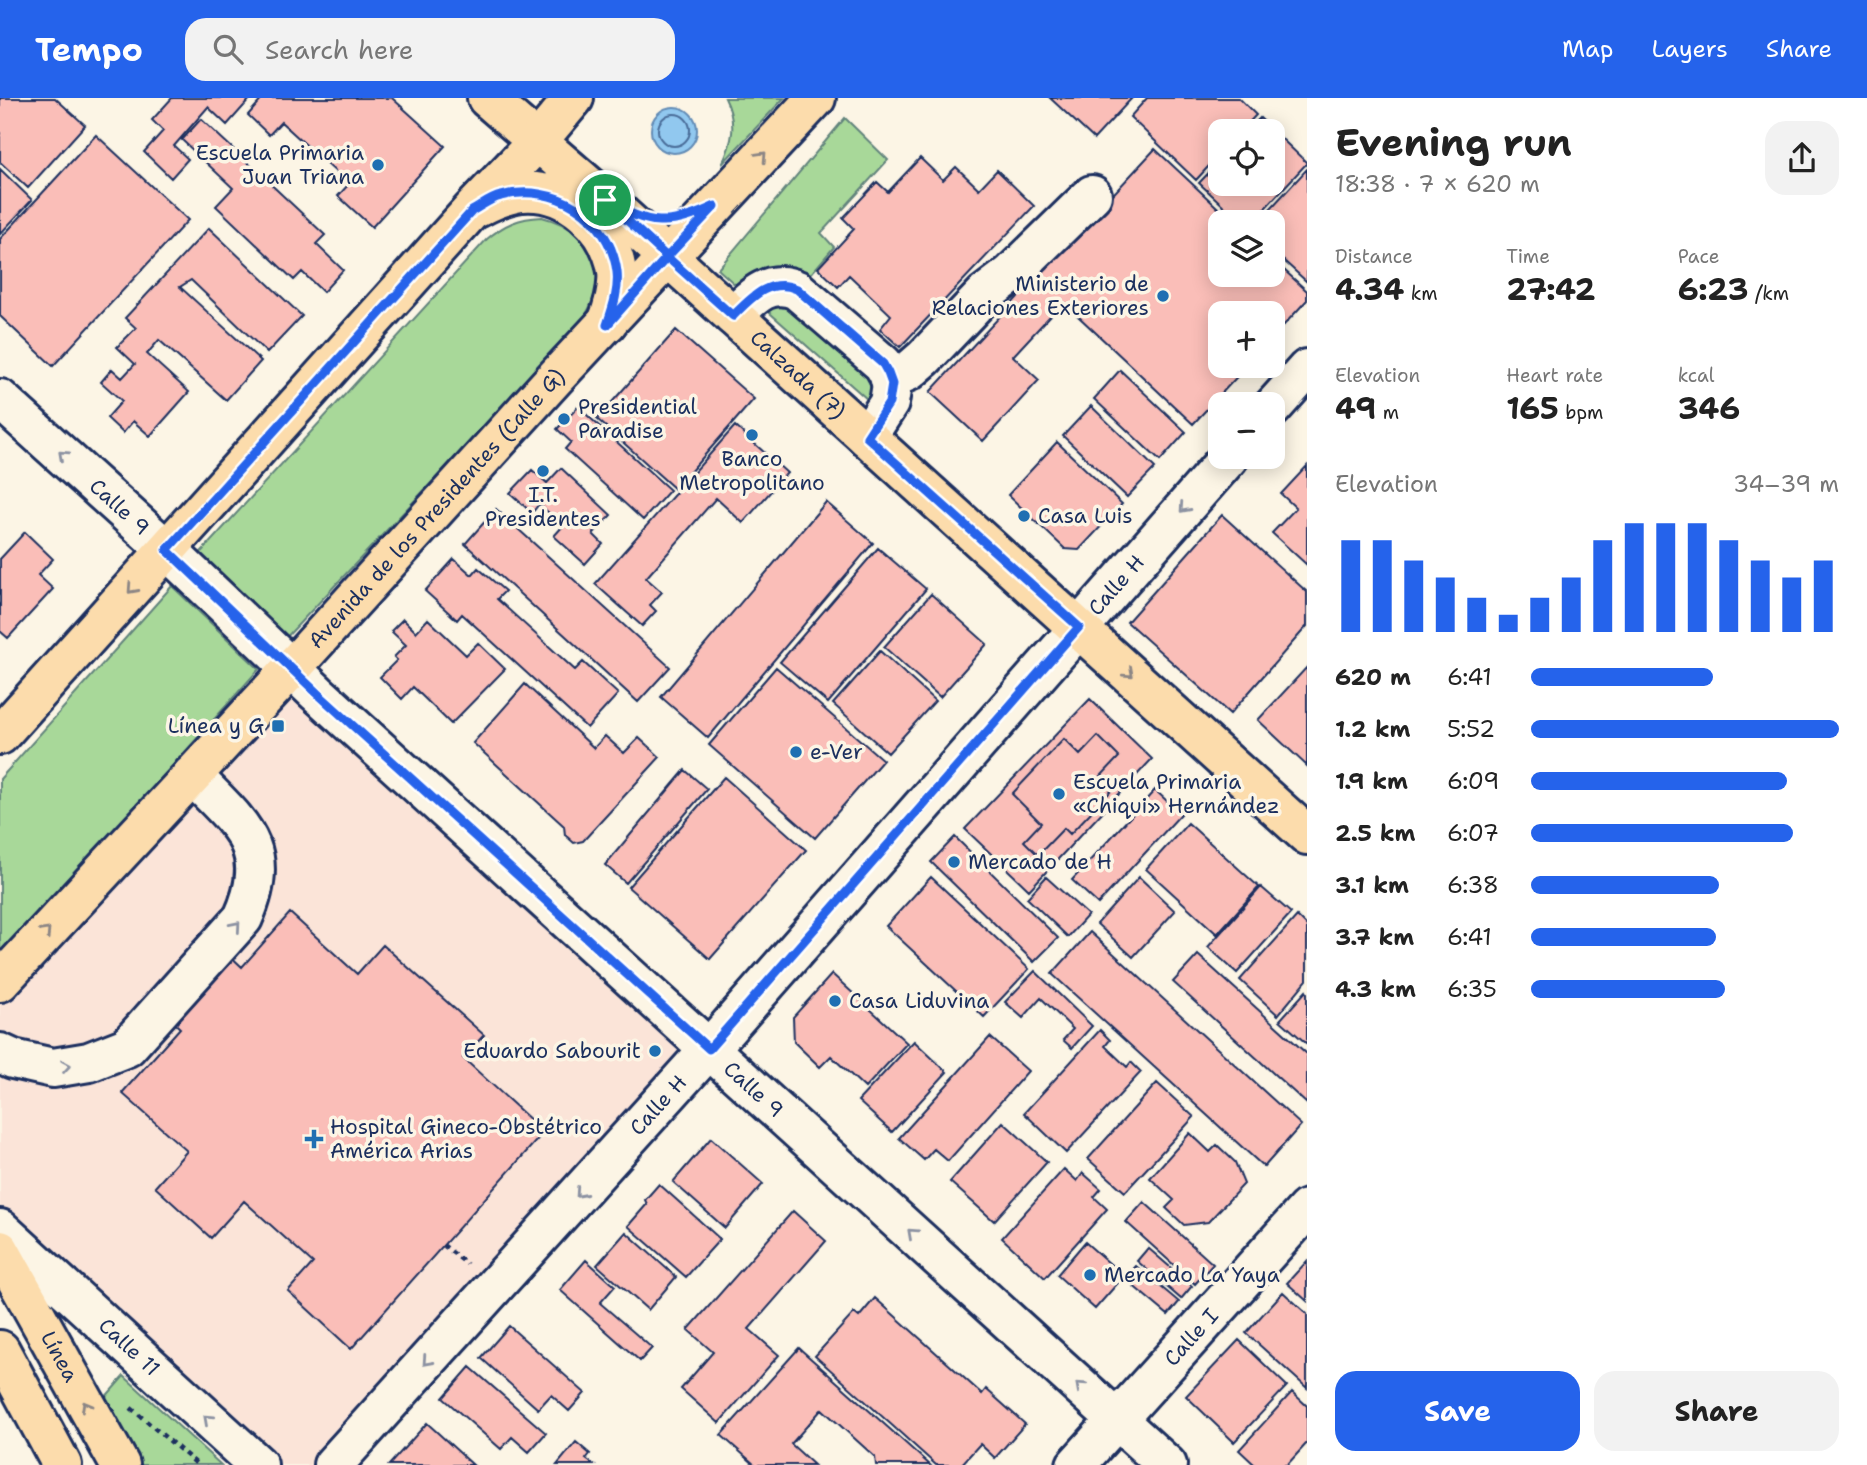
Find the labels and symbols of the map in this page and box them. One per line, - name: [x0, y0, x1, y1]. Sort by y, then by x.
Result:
- place label: Escuela Primaria Juan Triana: [196, 139, 364, 191]
- one-way arrow: [753, 151, 766, 164]
- marker: Escuela Primaria Juan Triana: [370, 157, 386, 173]
- pin: [575, 170, 635, 230]
- place label: Ministerio de Relaciones Exteriores: [932, 270, 1149, 322]
- marker: Ministerio de Relaciones Exteriores: [1155, 288, 1171, 304]
- street label: Calzada (7): [744, 324, 852, 425]
- street label: Avenida de los Presidentes (Calle G): [302, 362, 571, 655]
- place label: Presidential Paradise: [578, 393, 698, 445]
- marker: Presidential Paradise: [556, 411, 572, 427]
- marker: Banco Metropolitano: [744, 427, 760, 443]
- place label: Banco Metropolitano: [679, 445, 825, 497]
- one-way arrow: [58, 451, 71, 464]
- marker: I.T. Presidentes: [535, 463, 551, 479]
- street label: Calle 9: [83, 473, 155, 541]
- place label: I.T. Presidentes: [485, 481, 601, 533]
- one-way arrow: [1180, 500, 1192, 513]
- place label: Casa Luis: [1038, 502, 1133, 530]
- marker: Casa Luis: [1016, 508, 1032, 524]
- street label: Calle H: [1082, 549, 1151, 622]
- one-way arrow: [128, 581, 140, 594]
- one-way arrow: [1121, 665, 1134, 677]
- place label: Línea y G: [168, 712, 264, 740]
- marker: Línea y G: [270, 718, 286, 734]
- place label: e-Ver: [810, 738, 863, 766]
- marker: e-Ver: [788, 744, 804, 760]
- place label: Escuela Primaria «Chiqui» Hernández: [1073, 768, 1280, 820]
- marker: Escuela Primaria «Chiqui» Hernández: [1051, 786, 1067, 802]
- place label: Mercado de H: [968, 848, 1112, 876]
- marker: Mercado de H: [946, 854, 962, 870]
- one-way arrow: [228, 921, 240, 934]
- one-way arrow: [38, 927, 51, 940]
- place label: Casa Liduvina: [849, 987, 989, 1015]
- marker: Casa Liduvina: [827, 993, 843, 1009]
- place label: Eduardo Sabourit: [463, 1037, 641, 1065]
- marker: Eduardo Sabourit: [647, 1043, 663, 1059]
- street label: Calle 9: [717, 1055, 789, 1124]
- one-way arrow: [60, 1059, 72, 1074]
- street label: Calle H: [624, 1069, 693, 1141]
- place label: Hospital Gineco-Obstétrico América Arias: [330, 1113, 602, 1165]
- marker: Hospital Gineco-Obstétrico América Arias: [304, 1129, 324, 1149]
- one-way arrow: [575, 1185, 588, 1198]
- one-way arrow: [907, 1229, 920, 1242]
- place label: Mercado La Yaya: [1104, 1261, 1280, 1289]
- marker: Mercado La Yaya: [1082, 1267, 1098, 1283]
- street label: Calle I: [1158, 1302, 1225, 1372]
- street label: Calle 11: [92, 1312, 166, 1382]
- street label: Línea: [34, 1326, 85, 1387]
- one-way arrow: [423, 1353, 435, 1366]
- one-way arrow: [1075, 1382, 1088, 1395]
- one-way arrow: [81, 1401, 94, 1413]
- one-way arrow: [203, 1415, 216, 1427]

